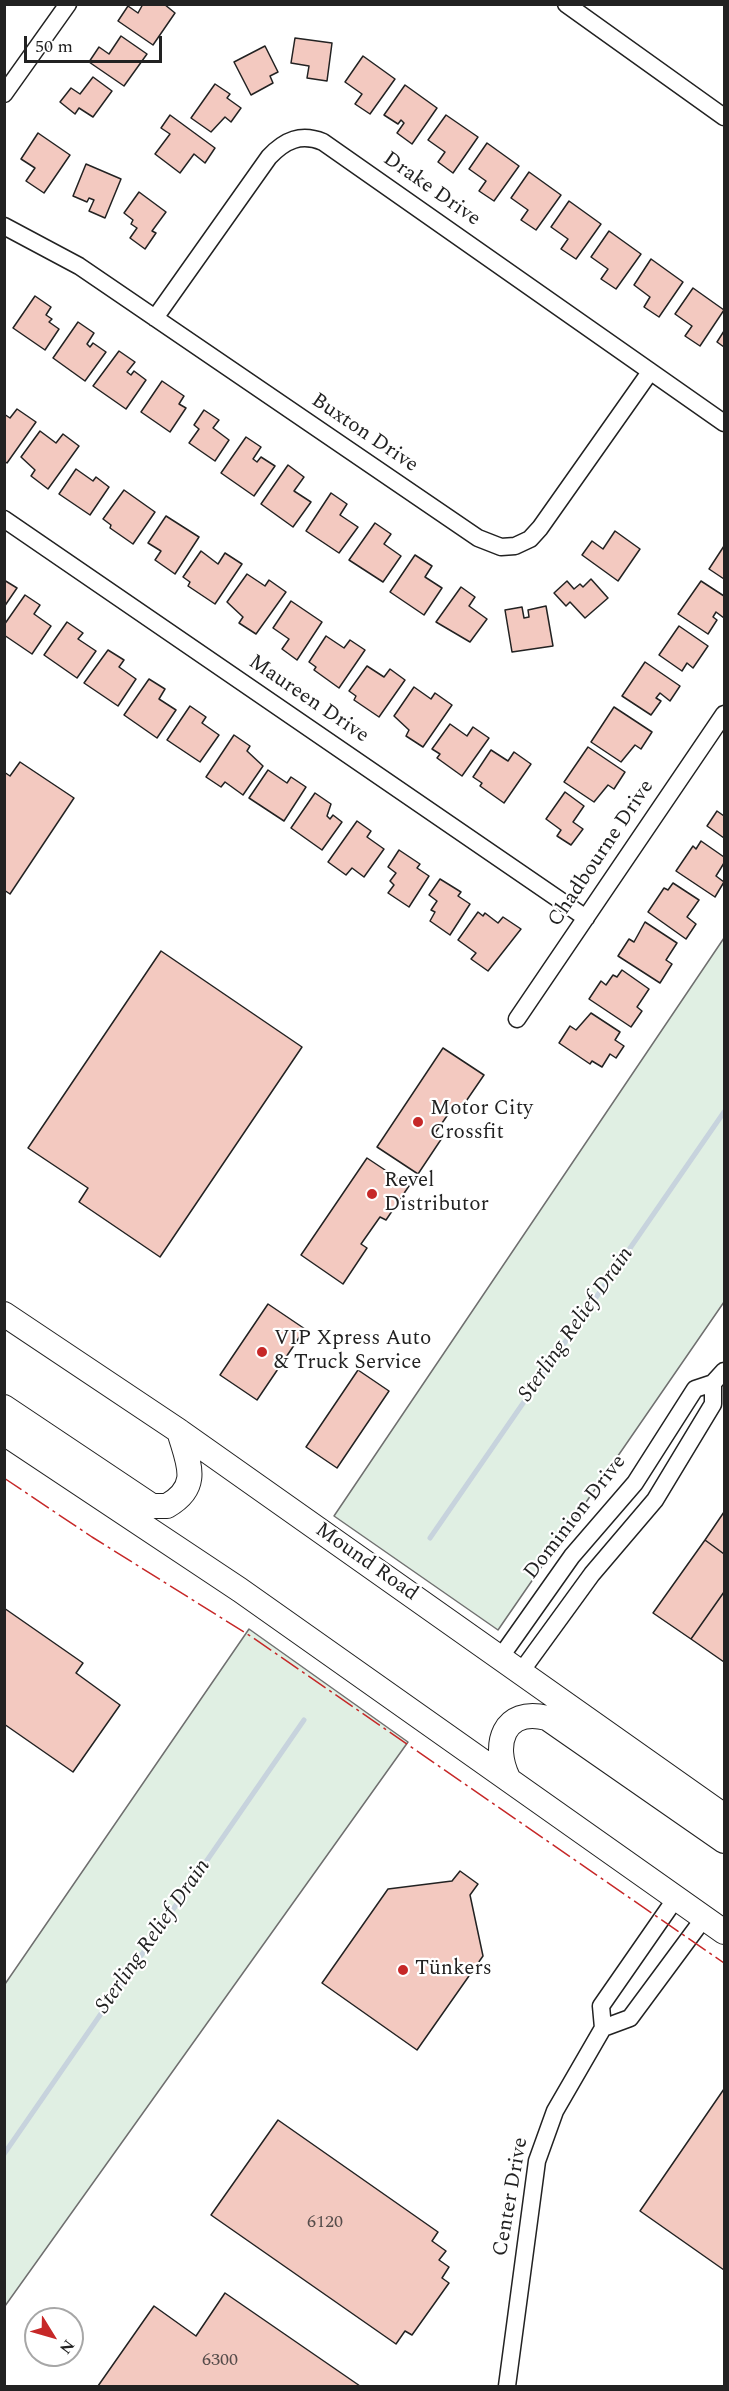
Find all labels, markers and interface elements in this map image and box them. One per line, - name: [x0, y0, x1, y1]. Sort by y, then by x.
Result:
- scale bar: [27, 24, 165, 62]
- text: 50 m: [35, 33, 73, 60]
- street label: Drake Drive: [377, 147, 485, 233]
- street label: Buxton Drive: [306, 389, 422, 479]
- street label: Maureen Drive: [243, 650, 373, 750]
- street label: Chadbourne Drive: [544, 776, 660, 932]
- place label: Motor City Crossfit: [430, 1097, 533, 1147]
- marker: Motor City Crossfit: [411, 1115, 425, 1129]
- place label: Revel Distributor: [384, 1169, 489, 1219]
- marker: Revel Distributor: [365, 1187, 379, 1201]
- water label: Sterling Relief Drain: [514, 1243, 640, 1407]
- place label: VIP Xpress Auto & Truck Service: [274, 1327, 431, 1377]
- marker: VIP Xpress Auto & Truck Service: [255, 1345, 269, 1359]
- street label: Dominion Drive: [520, 1451, 632, 1585]
- street label: Mound Road: [310, 1518, 422, 1608]
- water label: Sterling Relief Drain: [91, 1855, 217, 2019]
- place label: Tünkers: [415, 1957, 492, 1983]
- marker: Tünkers: [396, 1963, 410, 1977]
- street label: Center Drive: [489, 2136, 535, 2258]
- house number: 6120: [307, 2212, 343, 2234]
- north arrow: [24, 2307, 84, 2367]
- text: N: [53, 2334, 80, 2359]
- house number: 6300: [202, 2350, 238, 2372]

